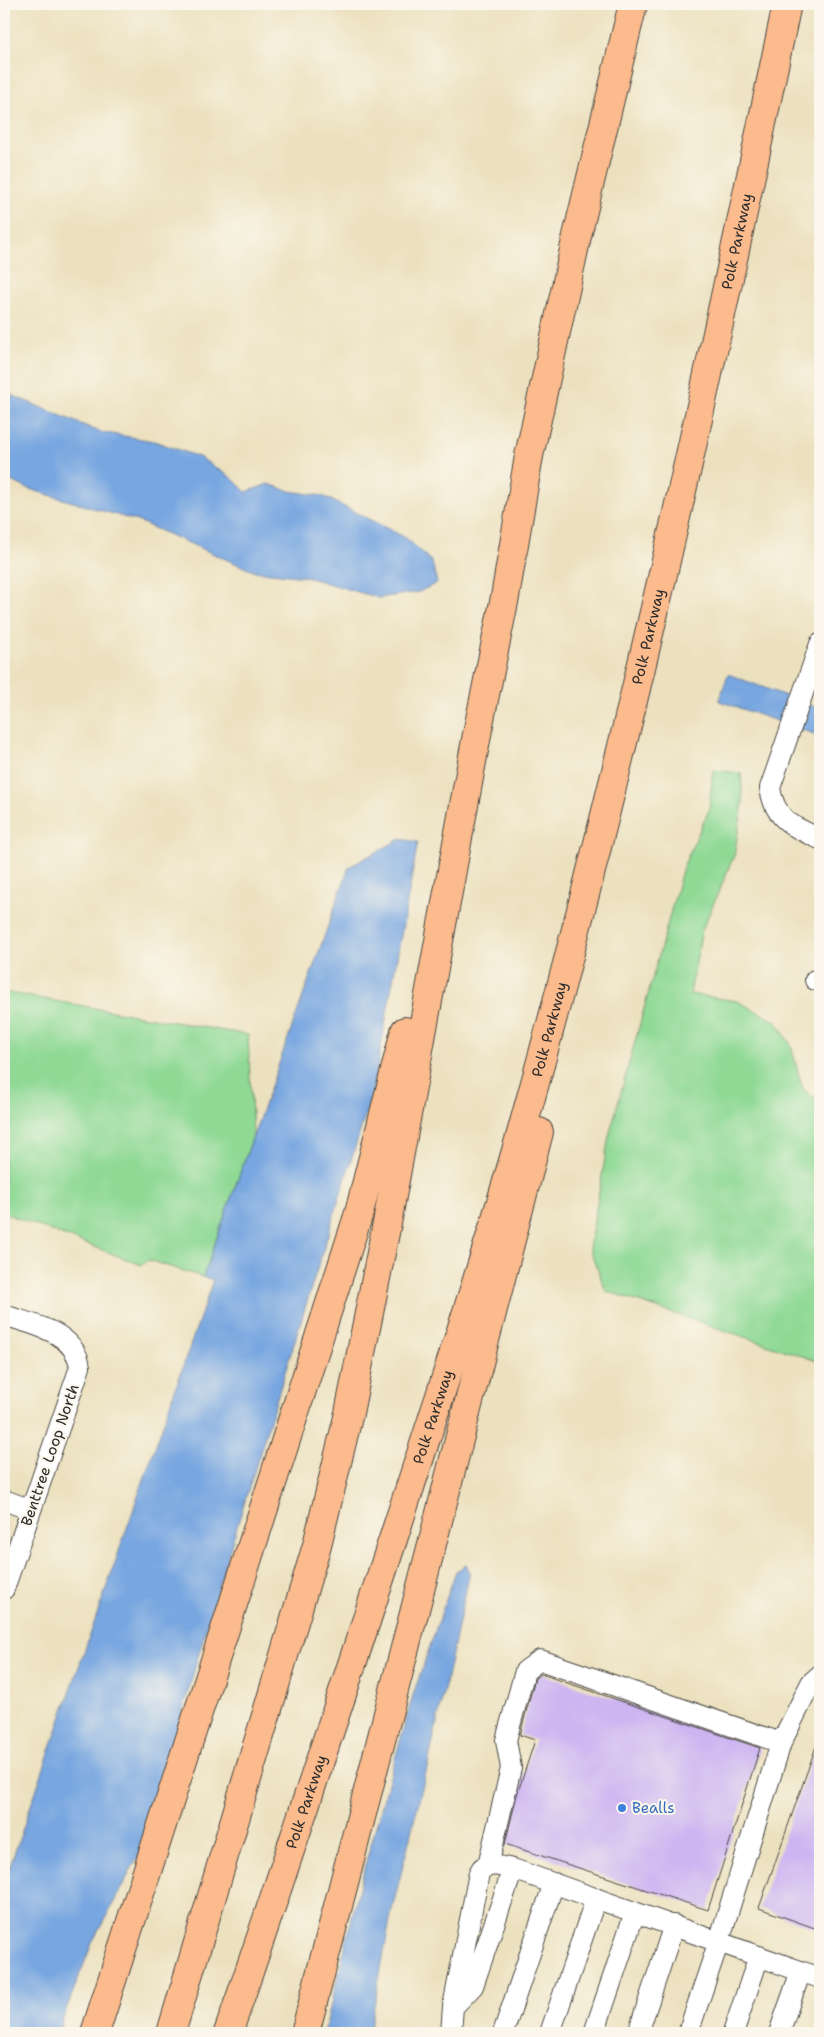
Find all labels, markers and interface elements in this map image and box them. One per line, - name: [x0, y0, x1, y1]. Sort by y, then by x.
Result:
- street label: Polk Parkway: [717, 191, 757, 292]
- street label: Polk Parkway: [627, 587, 669, 687]
- street label: Polk Parkway: [527, 979, 572, 1079]
- street label: Polk Parkway: [408, 1367, 458, 1467]
- street label: Benttree Loop North: [16, 1381, 84, 1529]
- street label: Polk Parkway: [281, 1752, 331, 1852]
- place label: Bealls: [632, 1798, 675, 1818]
- marker: Bealls: [616, 1802, 628, 1814]

